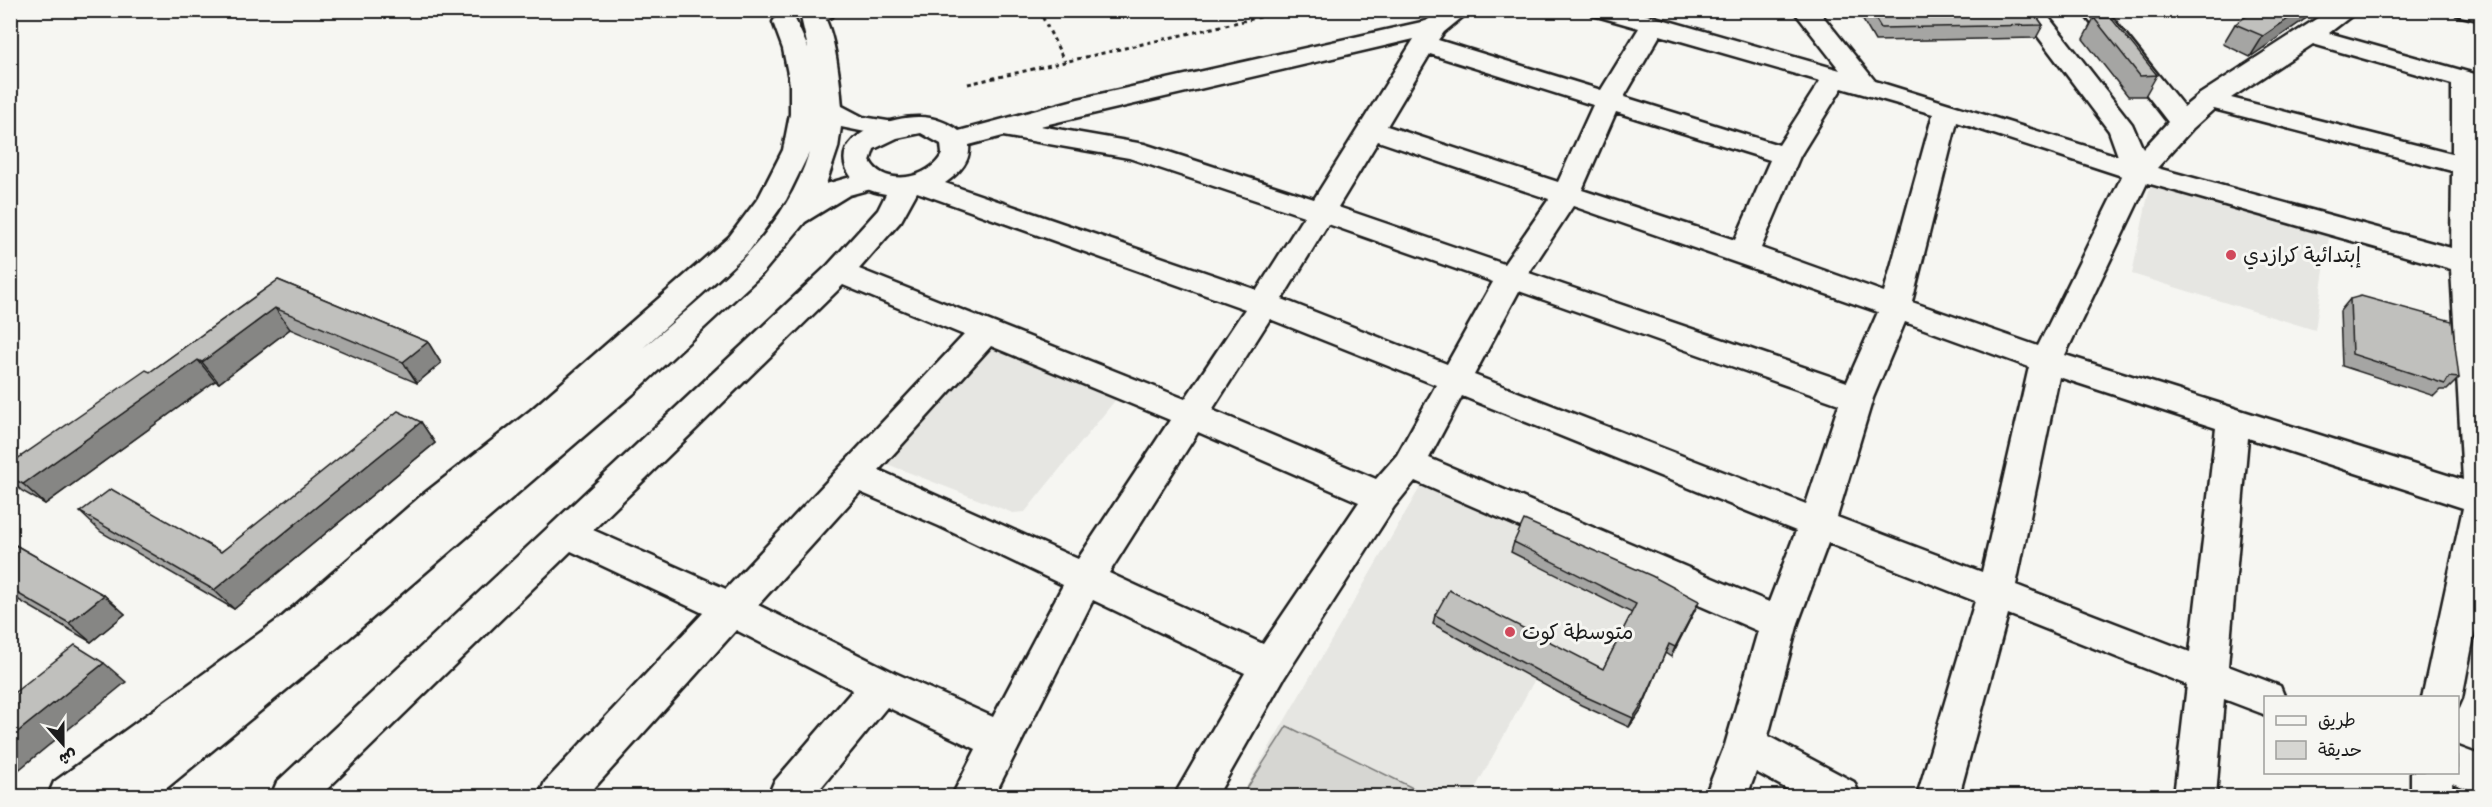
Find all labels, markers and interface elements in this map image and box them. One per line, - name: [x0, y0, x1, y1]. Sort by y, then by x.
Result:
- place label: إبتدائية كرازدي: [2243, 243, 2361, 273]
- marker: إبتدائية كرازدي: [2224, 248, 2238, 262]
- place label: متوسطة كوت: [1522, 620, 1634, 650]
- marker: متوسطة كوت: [1503, 625, 1517, 639]
- legend: [2264, 696, 2459, 774]
- text: طريق: [2318, 710, 2356, 735]
- north arrow: [33, 714, 93, 774]
- text: حديقة: [2318, 740, 2362, 765]
- text: ش: [55, 742, 80, 770]

